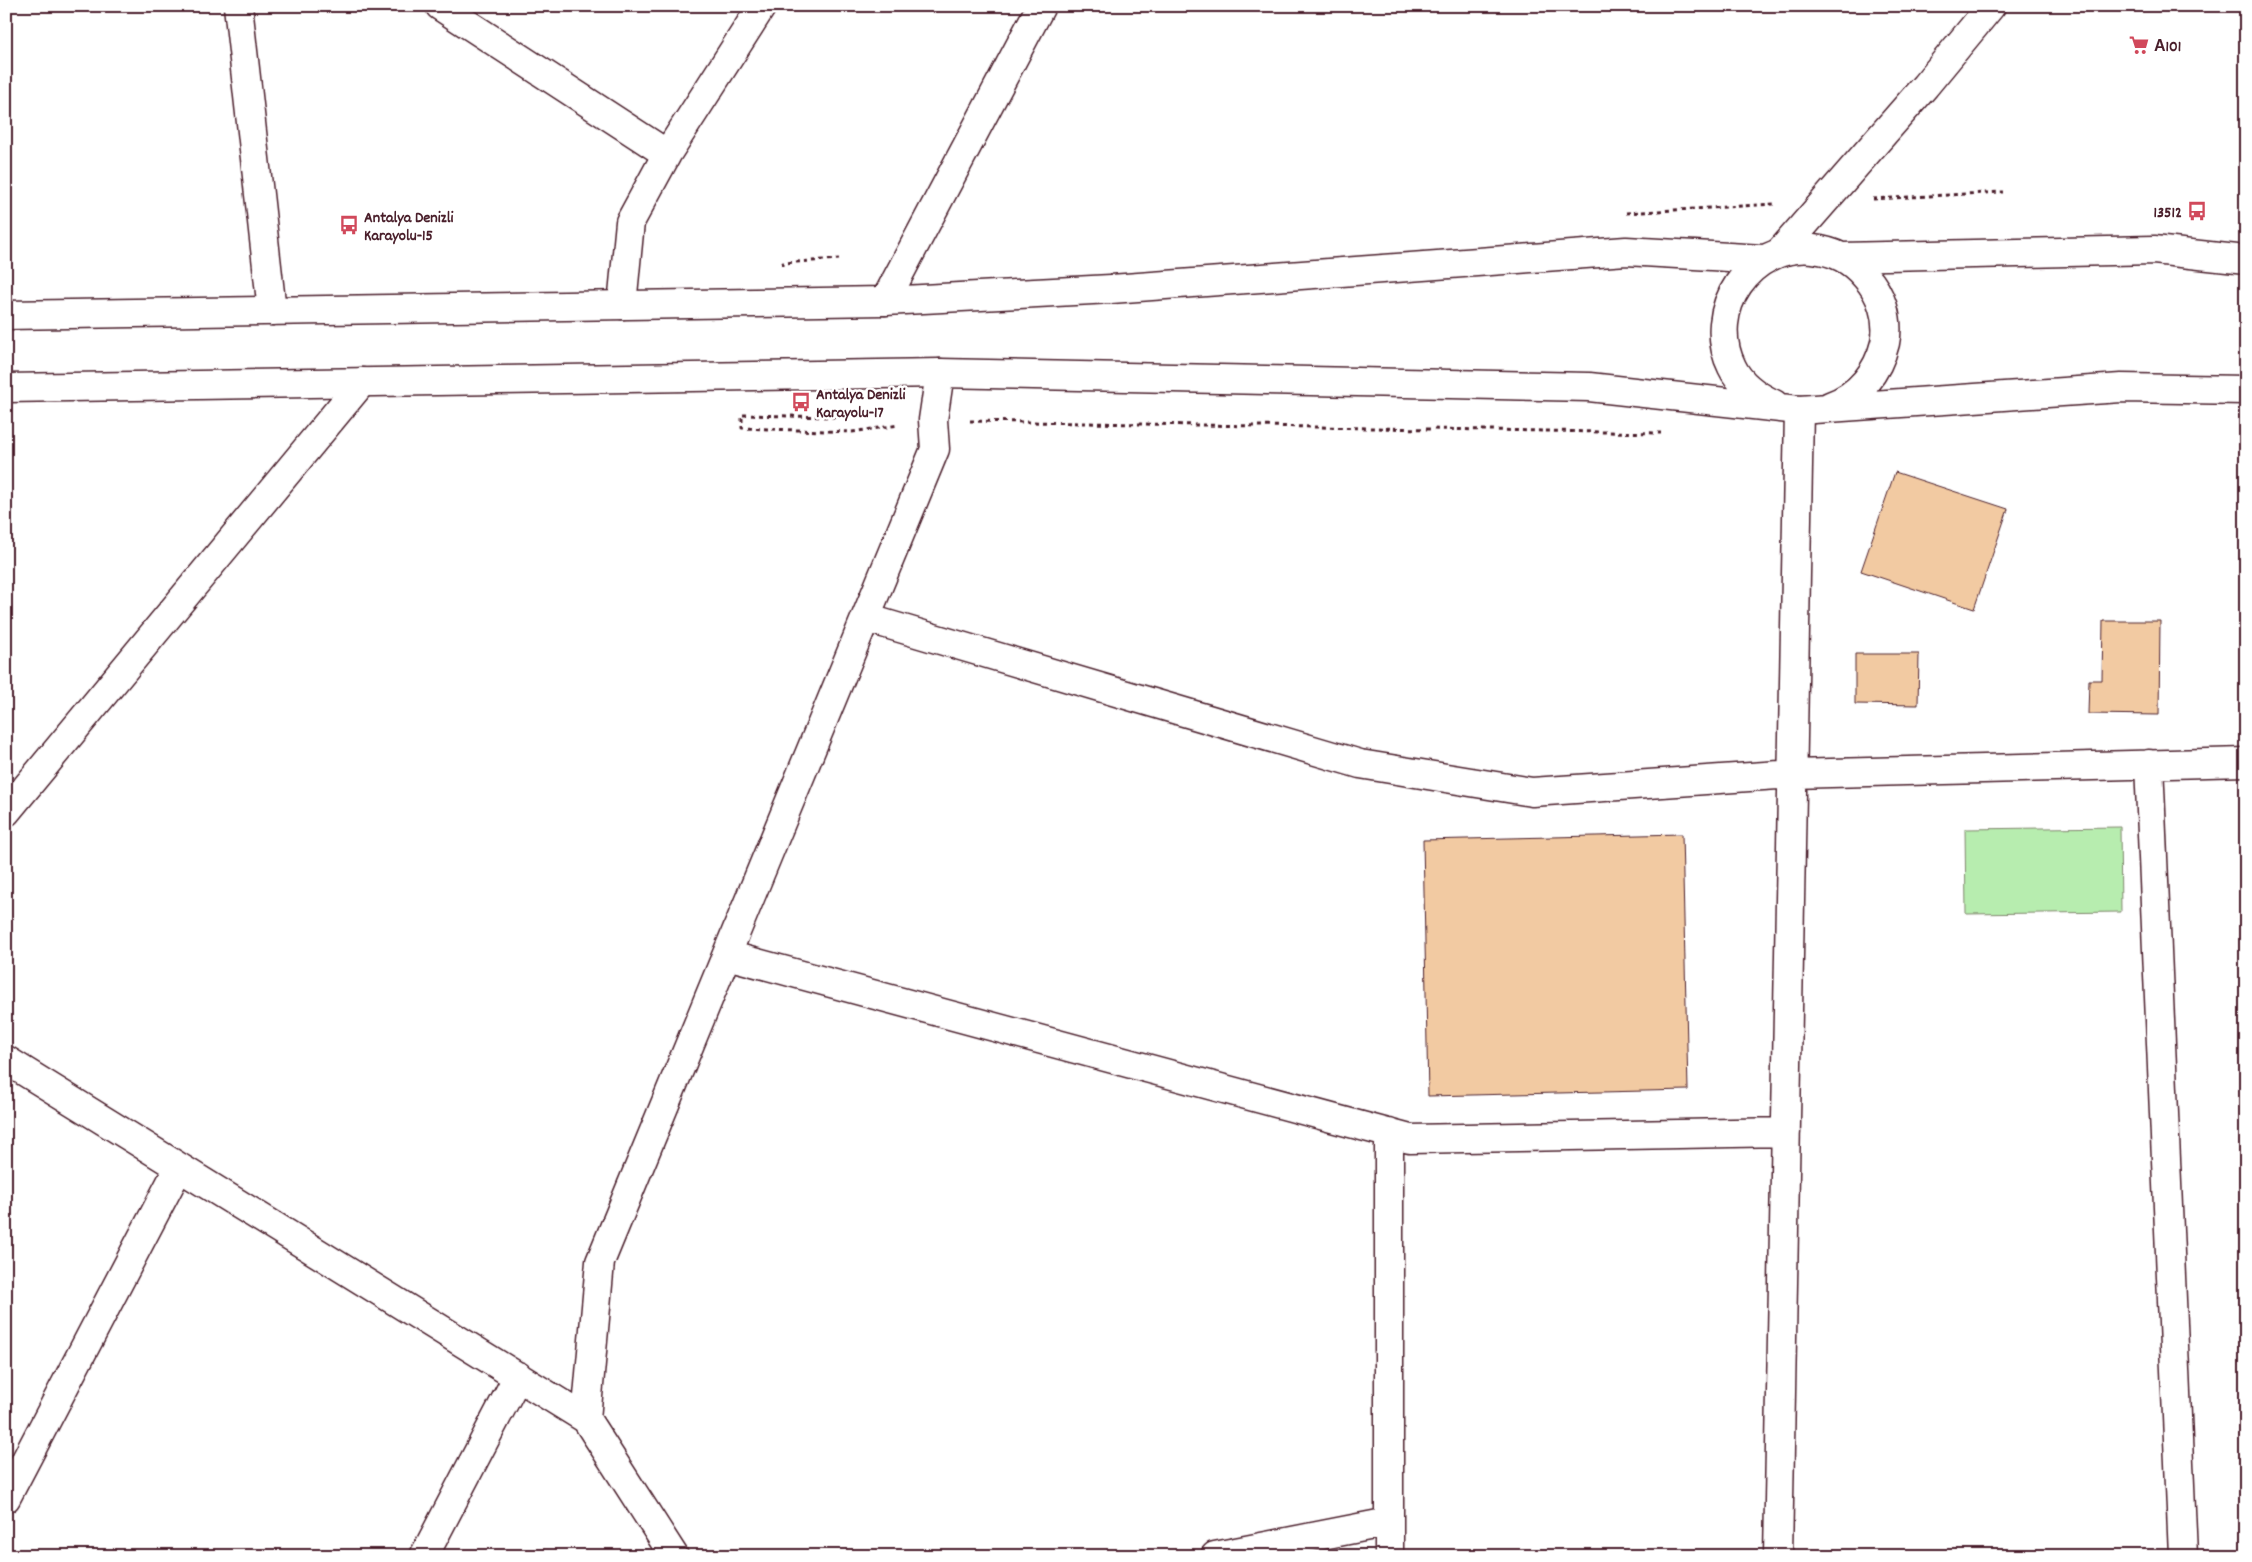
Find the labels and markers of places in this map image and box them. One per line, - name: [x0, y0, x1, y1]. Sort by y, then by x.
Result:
- supermarket icon: А101: [2128, 34, 2150, 56]
- place label: А101: [2154, 36, 2181, 59]
- bus stop icon: 13512: [2186, 200, 2208, 222]
- place label: 13512: [2153, 202, 2182, 225]
- place label: Antalya Denizli Karayolu-15: [364, 207, 453, 248]
- bus stop icon: Antalya Denizli Karayolu-15: [338, 214, 360, 236]
- place label: Antalya Denizli Karayolu-17: [816, 384, 905, 425]
- bus stop icon: Antalya Denizli Karayolu-17: [790, 391, 812, 413]

